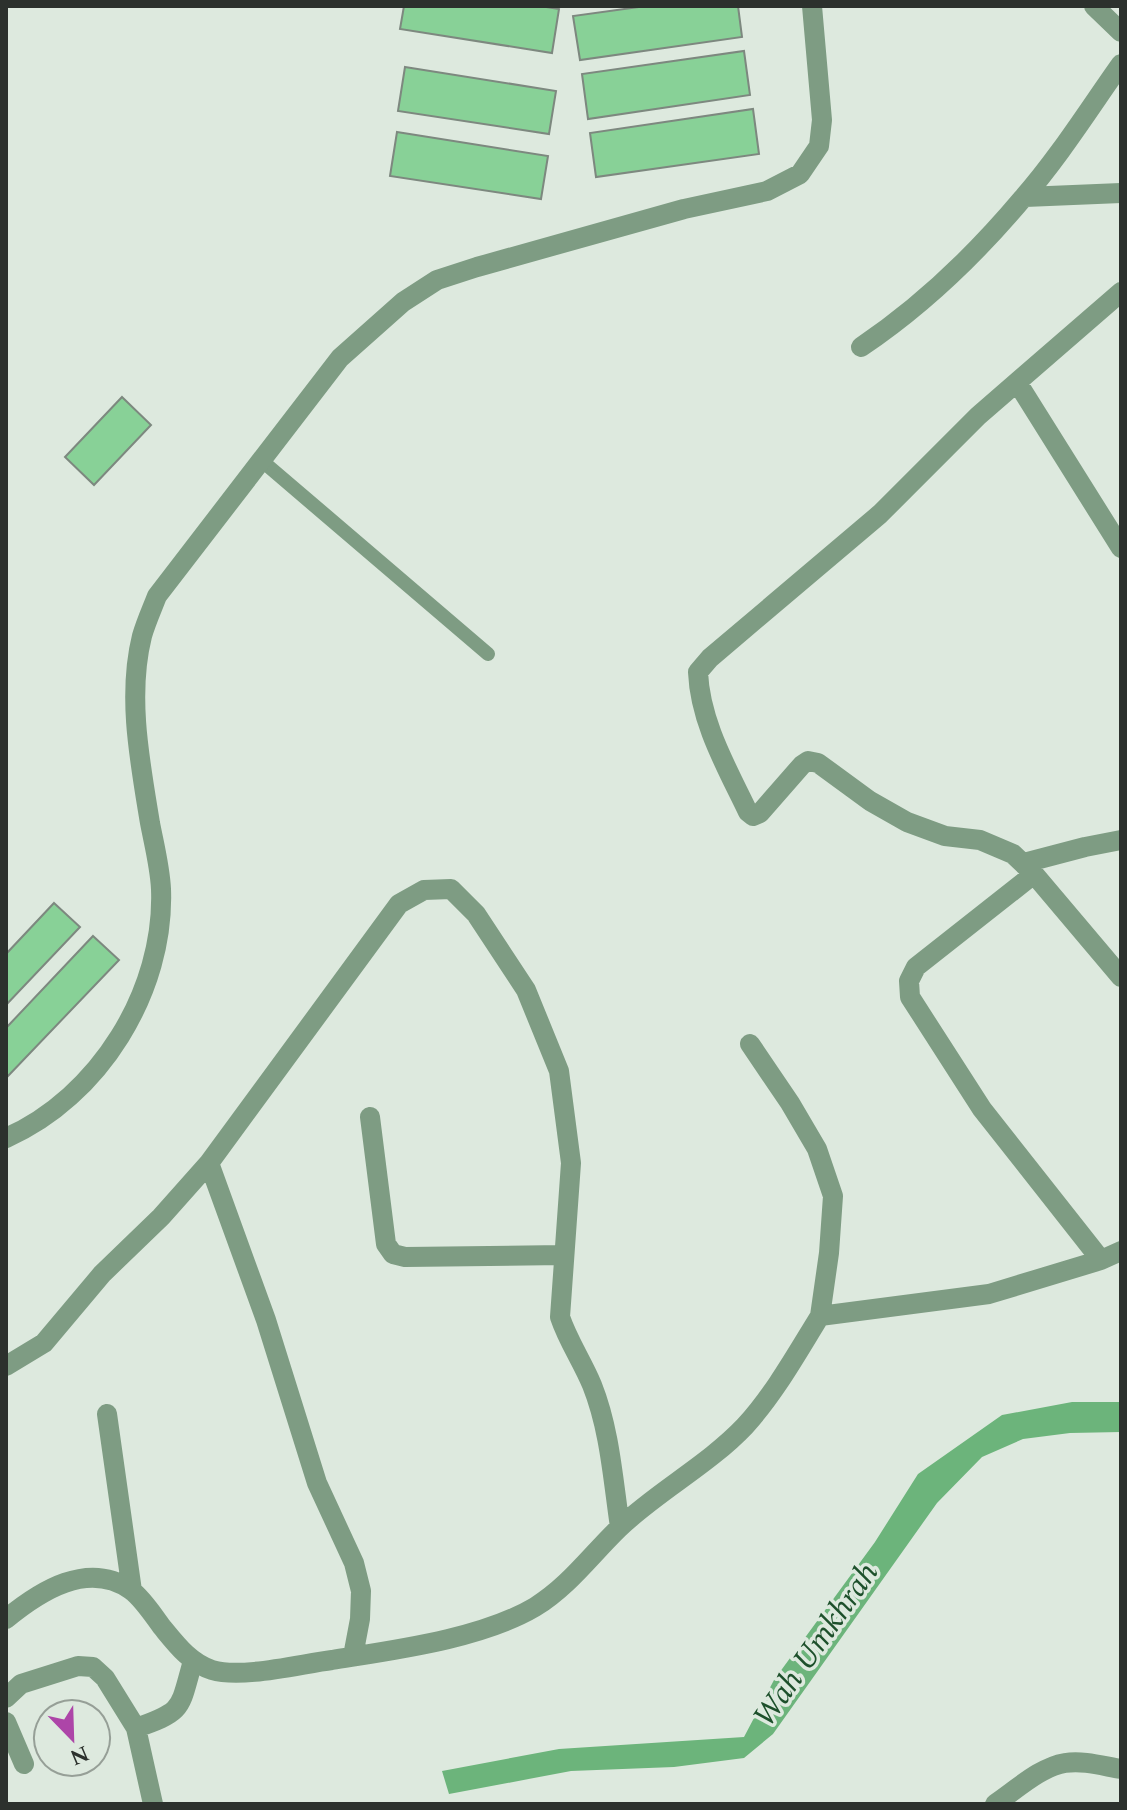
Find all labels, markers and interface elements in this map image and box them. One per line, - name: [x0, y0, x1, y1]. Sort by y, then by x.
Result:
- water label: Wah Umkhrah: [741, 1552, 891, 1738]
- north arrow: [32, 1698, 112, 1778]
- text: N: [64, 1736, 94, 1774]

